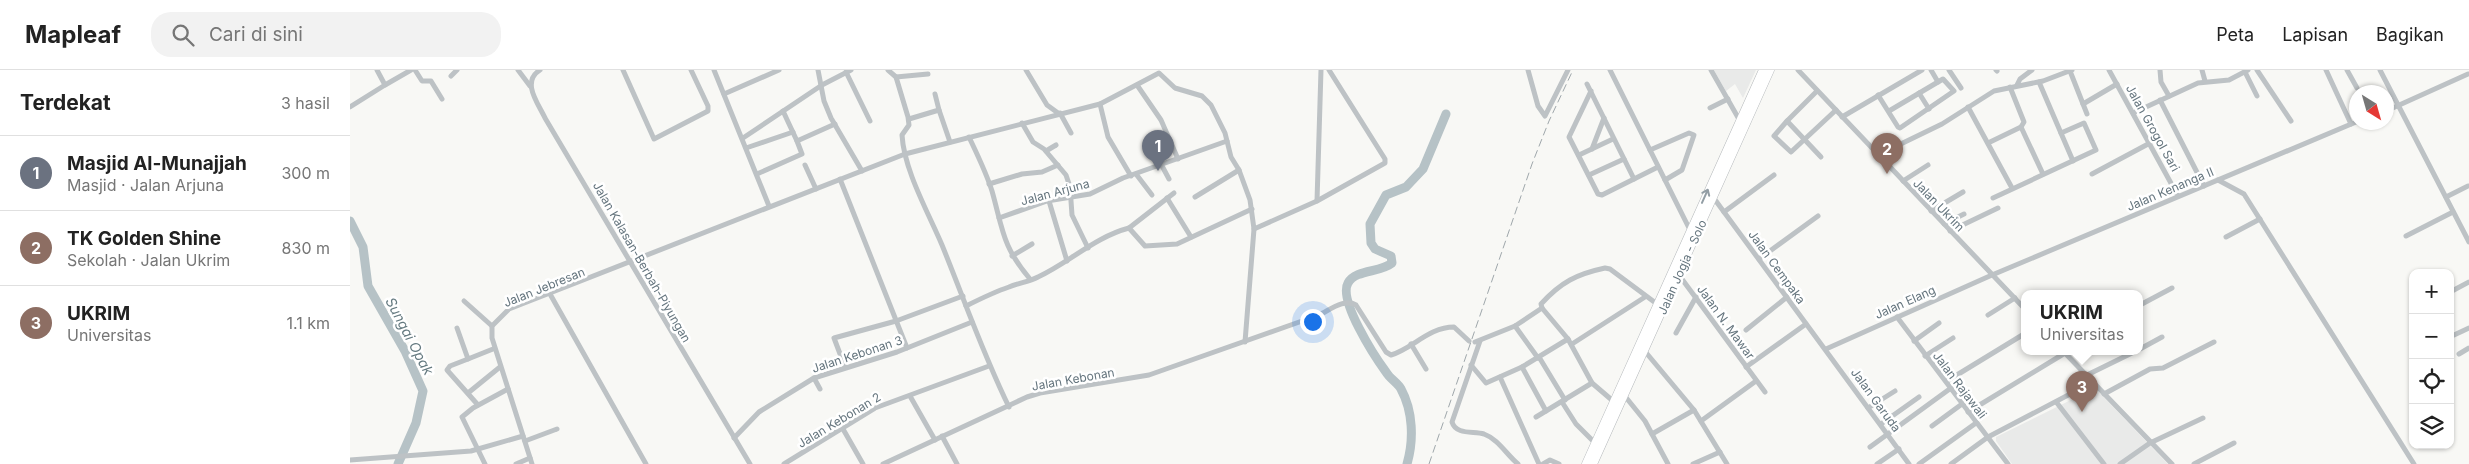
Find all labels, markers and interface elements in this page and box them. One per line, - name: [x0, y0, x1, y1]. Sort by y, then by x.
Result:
- search box: [151, 12, 501, 57]
- text: Mapleaf: [25, 20, 121, 49]
- icon: search: [169, 21, 197, 49]
- text: Cari di sini: [209, 23, 303, 46]
- text: Peta: [2216, 24, 2254, 45]
- text: Lapisan: [2282, 24, 2348, 45]
- text: Bagikan: [2376, 24, 2444, 45]
- street label: Jalan Grogol Sari: [2123, 82, 2183, 174]
- north arrow: [2349, 85, 2394, 130]
- text: Terdekat: [20, 90, 111, 115]
- text: 3 hasil: [281, 93, 330, 113]
- pin: 1: [1142, 130, 1174, 171]
- pin: 2: [1871, 133, 1903, 174]
- text: Masjid Al-Munajjah: [67, 152, 247, 175]
- text: 1: [33, 163, 39, 183]
- text: 300 m: [281, 163, 330, 183]
- street label: Jalan Kenanga II: [2124, 164, 2216, 214]
- text: Masjid · Jalan Arjuna: [67, 175, 224, 195]
- street label: Jalan Arjuna: [1019, 176, 1091, 208]
- street label: Jalan Ukrim: [1910, 176, 1968, 234]
- street label: Jalan Kalasan-Berbah-Piyungan: [590, 179, 694, 345]
- one-way arrow: [1701, 189, 1711, 204]
- street label: Jalan Jogja - Solo: [1654, 217, 1710, 317]
- text: TK Golden Shine: [67, 227, 221, 250]
- street label: Jalan Cempaka: [1745, 227, 1809, 307]
- text: 2: [31, 238, 41, 258]
- text: 830 m: [282, 238, 330, 258]
- text: Sekolah · Jalan Ukrim: [67, 250, 230, 270]
- street label: Jalan Jebresan: [501, 264, 587, 310]
- map controls: [2409, 269, 2454, 449]
- button: +: [2409, 269, 2454, 314]
- street label: Jalan N. Mawar: [1694, 282, 1758, 362]
- street label: Jalan Elang: [1872, 282, 1938, 322]
- popup: [2021, 290, 2143, 355]
- water label: Sungai Opak: [382, 294, 438, 378]
- text: UKRIM: [2040, 301, 2103, 324]
- text: UKRIM: [67, 302, 130, 325]
- your location: [1300, 309, 1326, 335]
- text: 3: [31, 313, 41, 333]
- text: 1.1 km: [286, 313, 330, 333]
- button: −: [2409, 314, 2454, 359]
- text: Universitas: [2040, 324, 2124, 344]
- text: Universitas: [67, 325, 151, 345]
- street label: Jalan Kebonan 3: [810, 332, 904, 376]
- street label: Jalan Rajawali: [1930, 348, 1990, 422]
- button: locate: [2409, 359, 2454, 404]
- street label: Jalan Kebonan: [1030, 364, 1116, 394]
- street label: Jalan Garuda: [1848, 365, 1904, 435]
- pin: 3: [2066, 371, 2098, 412]
- street label: Jalan Kebonan 2: [795, 389, 883, 451]
- button: layers: [2409, 404, 2454, 449]

